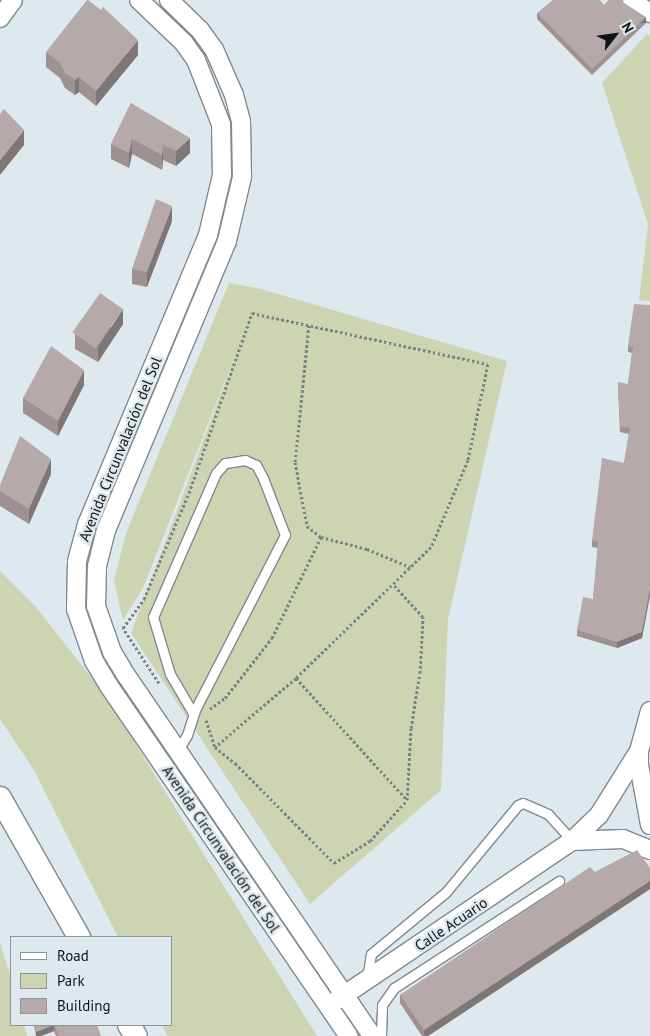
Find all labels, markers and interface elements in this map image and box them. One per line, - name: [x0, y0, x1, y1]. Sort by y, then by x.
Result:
- north arrow: [590, 10, 640, 60]
- text: N: [618, 19, 638, 36]
- street label: Avenida Circunvalación del Sol: [75, 354, 165, 544]
- street label: Avenida Circunvalación del Sol: [158, 762, 284, 936]
- street label: Calle Acuario: [411, 893, 491, 955]
- legend: [10, 936, 172, 1026]
- text: Road: [57, 946, 89, 965]
- text: Park: [57, 971, 85, 990]
- text: Building: [57, 996, 111, 1015]

